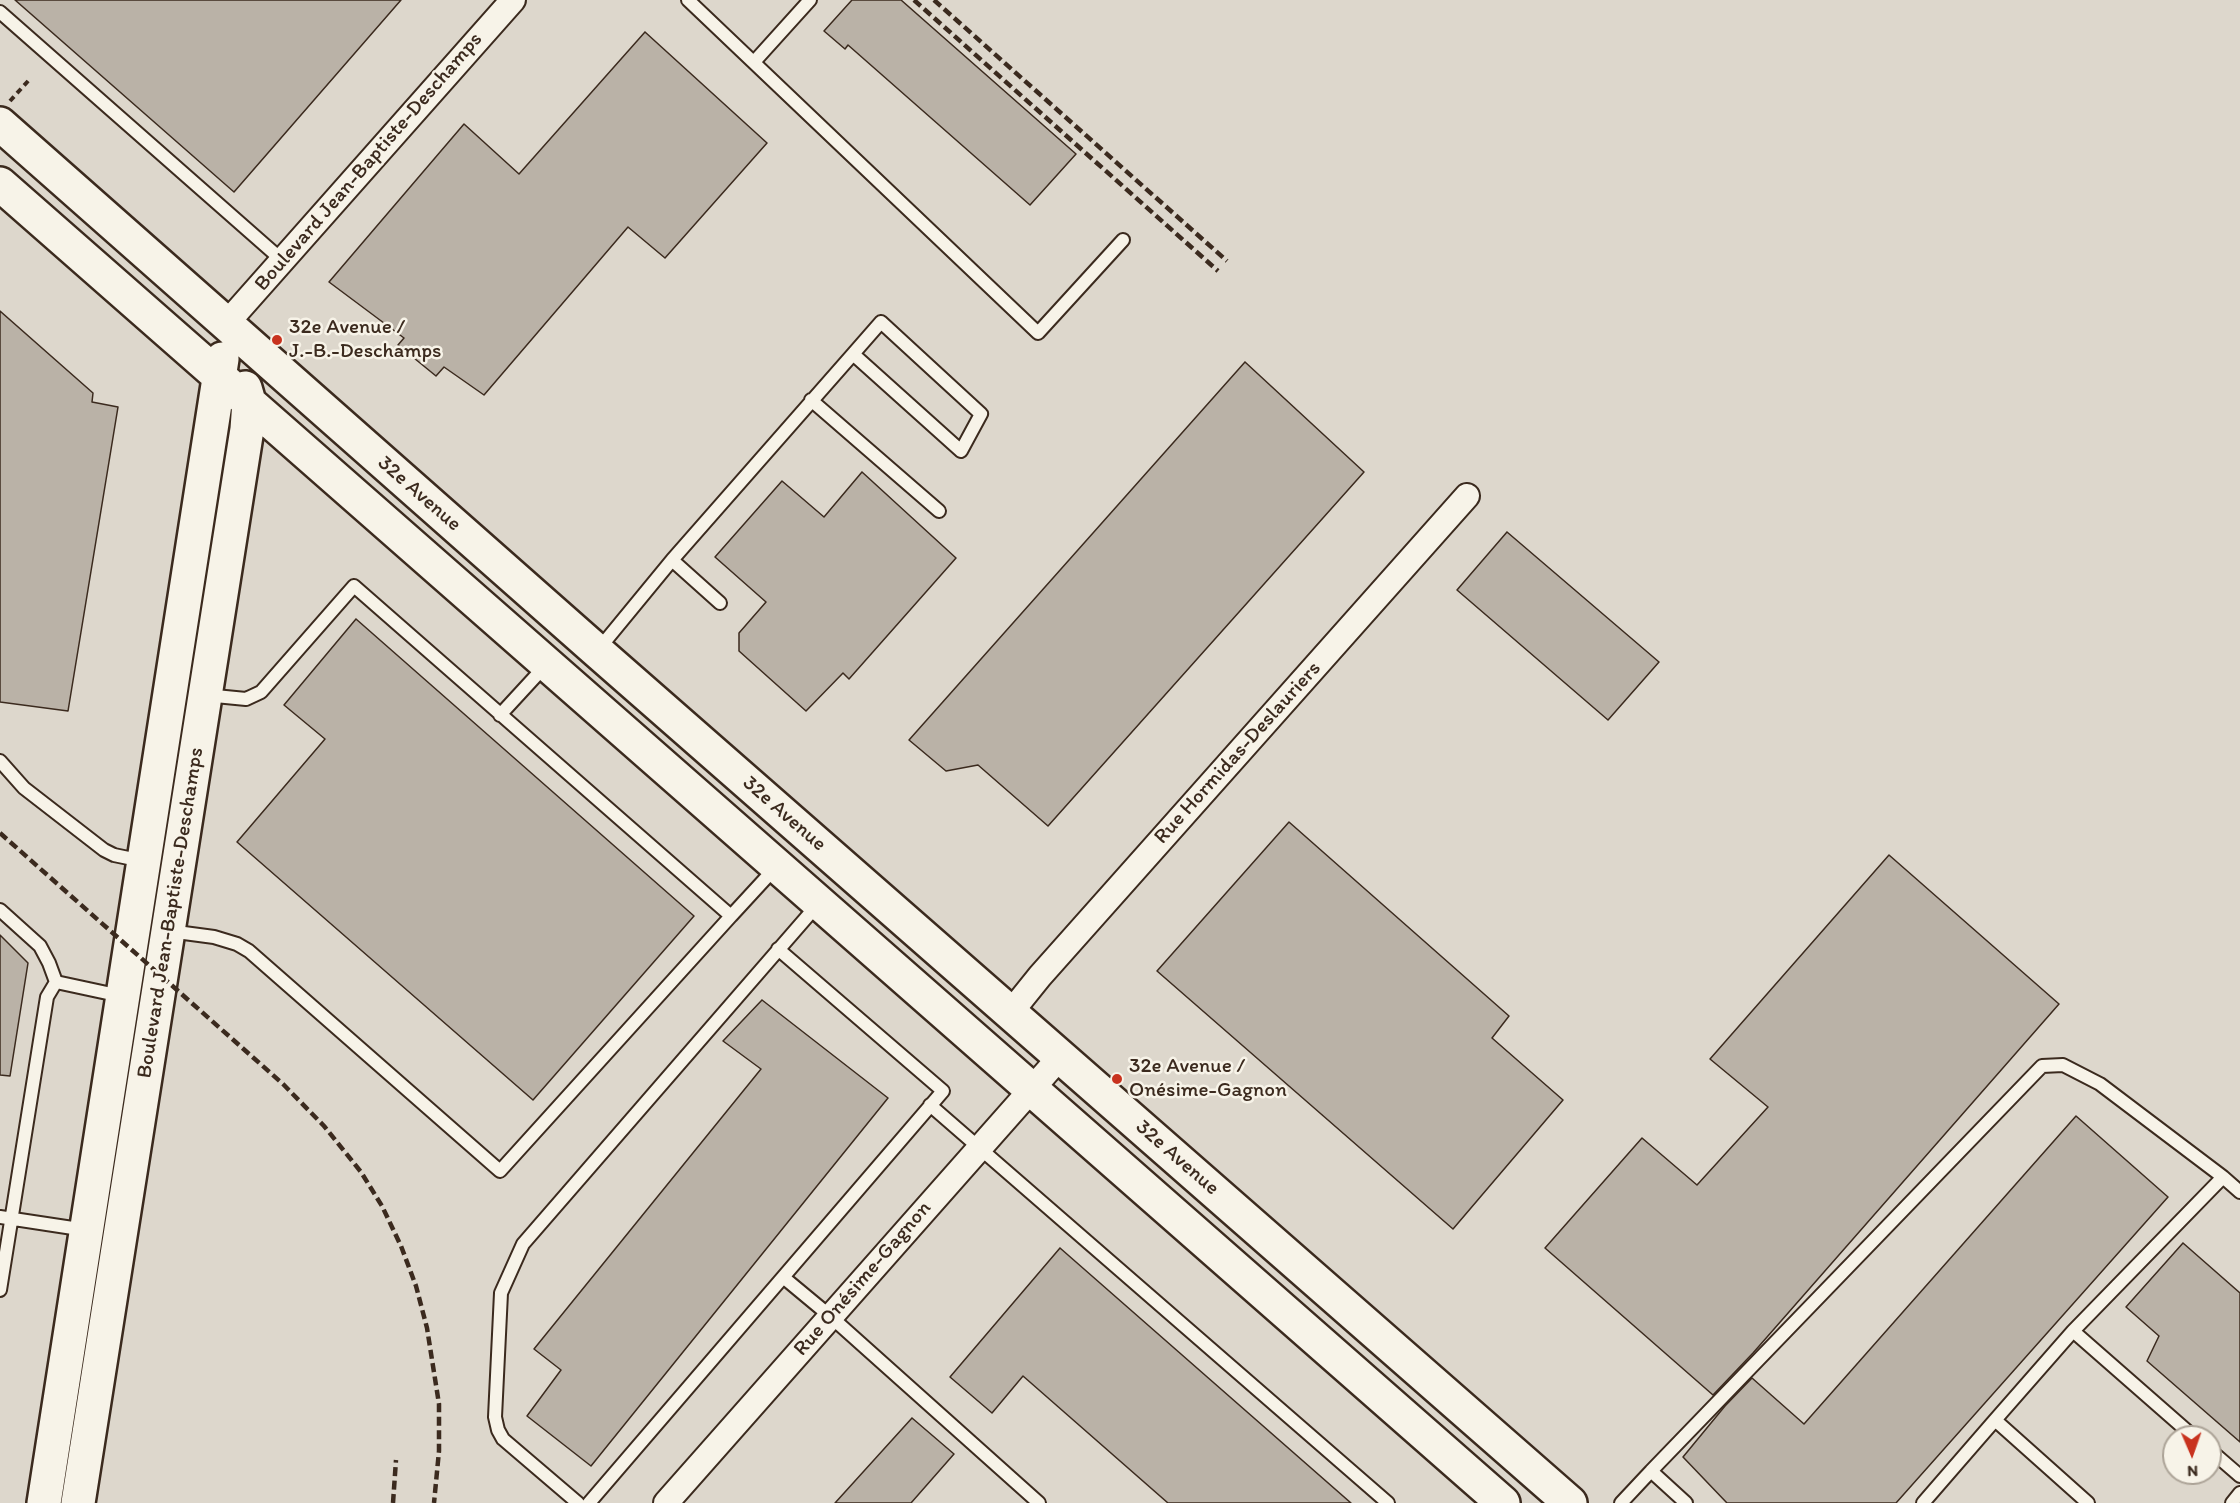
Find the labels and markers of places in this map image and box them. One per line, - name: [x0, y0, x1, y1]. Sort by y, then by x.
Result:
- place label: 32e Avenue / J.-B.-Deschamps: [289, 315, 442, 365]
- marker: 32e Avenue / J.-B.-Deschamps: [270, 333, 284, 347]
- place label: 32e Avenue / Onésime-Gagnon: [1129, 1054, 1287, 1104]
- marker: 32e Avenue / Onésime-Gagnon: [1110, 1072, 1124, 1086]

